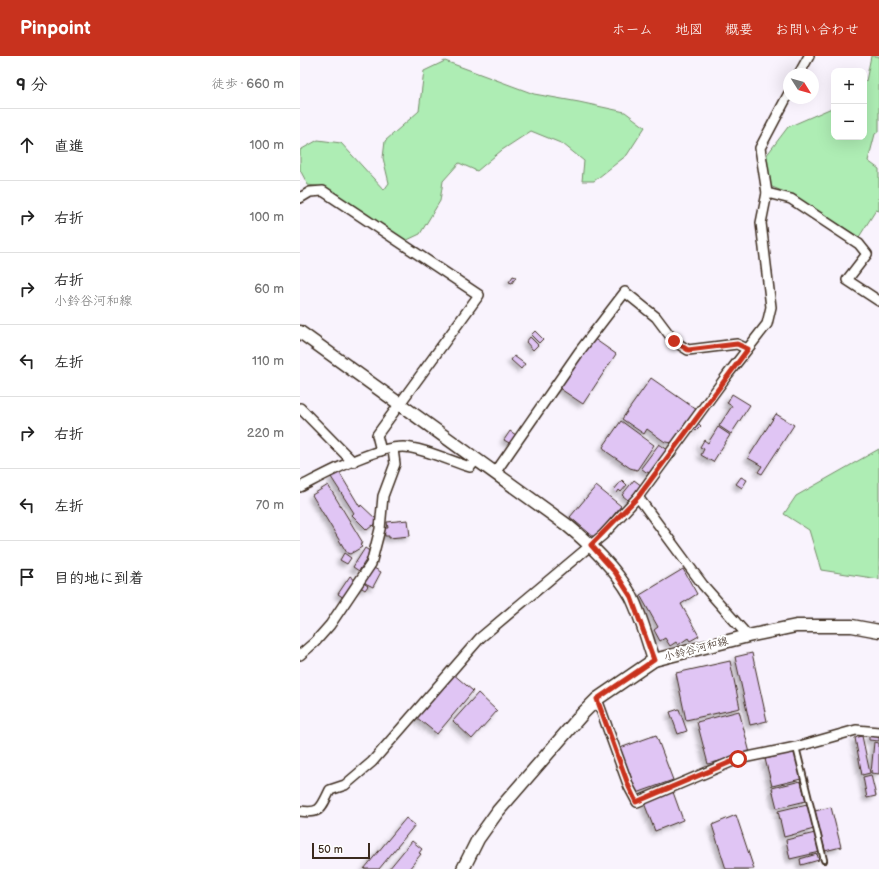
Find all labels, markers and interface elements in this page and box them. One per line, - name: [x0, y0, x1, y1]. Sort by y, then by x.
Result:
- text: Pinpoint: [20, 17, 91, 40]
- text: ホーム: [612, 21, 653, 38]
- text: 地図: [675, 21, 703, 38]
- text: 概要: [725, 21, 753, 38]
- text: お問い合わせ: [775, 21, 859, 38]
- north arrow: [783, 68, 819, 104]
- map controls: [831, 68, 867, 140]
- button: +: [831, 68, 867, 104]
- text: 9 分: [16, 75, 48, 95]
- text: 徒歩 · 660 m: [212, 76, 284, 92]
- button: −: [831, 104, 867, 140]
- icon: ahead: [16, 134, 38, 156]
- text: 直進: [54, 137, 84, 156]
- text: 100 m: [249, 137, 284, 153]
- icon: right: [16, 206, 38, 228]
- text: 右折: [54, 209, 84, 228]
- text: 100 m: [249, 209, 284, 225]
- text: 右折: [54, 271, 84, 290]
- icon: right: [16, 278, 38, 300]
- text: 60 m: [254, 281, 284, 297]
- text: 小鈴谷河和線: [54, 293, 132, 309]
- route end: [665, 332, 683, 350]
- icon: left: [16, 350, 38, 372]
- text: 左折: [54, 353, 84, 372]
- text: 110 m: [252, 353, 284, 369]
- icon: right: [16, 422, 38, 444]
- text: 右折: [54, 425, 84, 444]
- text: 220 m: [247, 425, 284, 441]
- icon: left: [16, 494, 38, 516]
- text: 左折: [54, 497, 84, 516]
- text: 70 m: [256, 497, 284, 513]
- icon: arrive: [16, 566, 38, 588]
- text: 目的地に到着: [54, 569, 144, 588]
- street label: 小鈴谷河和線: [662, 634, 730, 664]
- route start: [729, 750, 747, 768]
- scale bar: [312, 841, 370, 860]
- text: 50 m: [318, 843, 343, 856]

